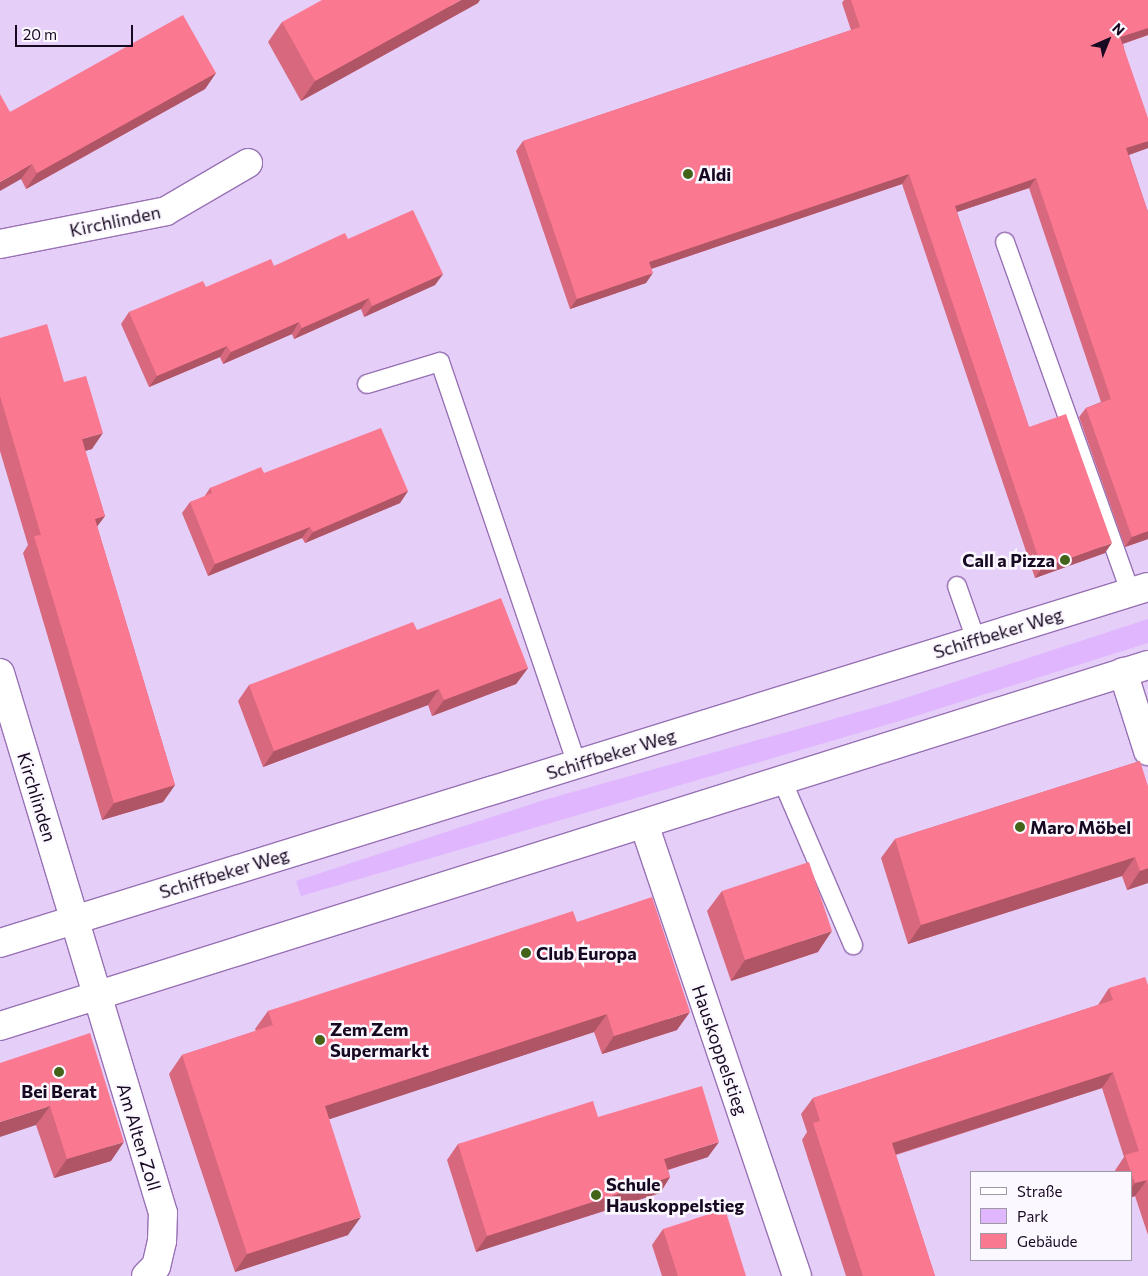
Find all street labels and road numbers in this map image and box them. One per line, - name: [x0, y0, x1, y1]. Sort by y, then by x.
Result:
- street label: Kirchlinden: [68, 201, 162, 241]
- street label: Schiffbeker Weg: [931, 603, 1065, 663]
- street label: Schiffbeker Weg: [544, 724, 678, 784]
- street label: Kirchlinden: [13, 750, 61, 844]
- street label: Schiffbeker Weg: [157, 843, 291, 903]
- street label: Hauskoppelstieg: [688, 982, 752, 1118]
- street label: Am Alten Zoll: [112, 1081, 166, 1193]

